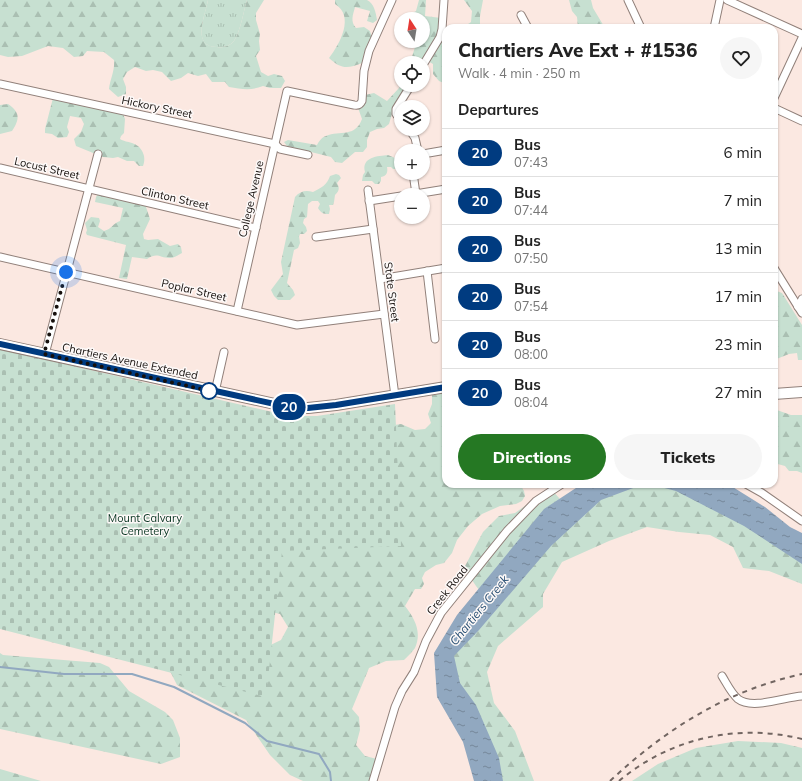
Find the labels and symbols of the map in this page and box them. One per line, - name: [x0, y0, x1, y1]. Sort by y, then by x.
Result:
- north arrow: [394, 12, 430, 48]
- street label: Hickory Street: [120, 93, 194, 121]
- street label: Locust Street: [13, 154, 81, 182]
- street label: College Avenue: [235, 159, 267, 239]
- street label: Clinton Street: [140, 183, 210, 213]
- street label: State Street: [381, 261, 403, 323]
- your location: [56, 262, 76, 282]
- street label: Poplar Street: [160, 276, 228, 304]
- street label: Chartiers Avenue Extended: [61, 340, 199, 382]
- unlabelled marker: [200, 382, 218, 400]
- line badge: 20: [271, 394, 307, 420]
- park label: Mount Calvary Cemetery: [108, 511, 182, 538]
- street label: Creek Road: [423, 562, 471, 618]
- water label: Chartiers Creek: [446, 571, 512, 648]

